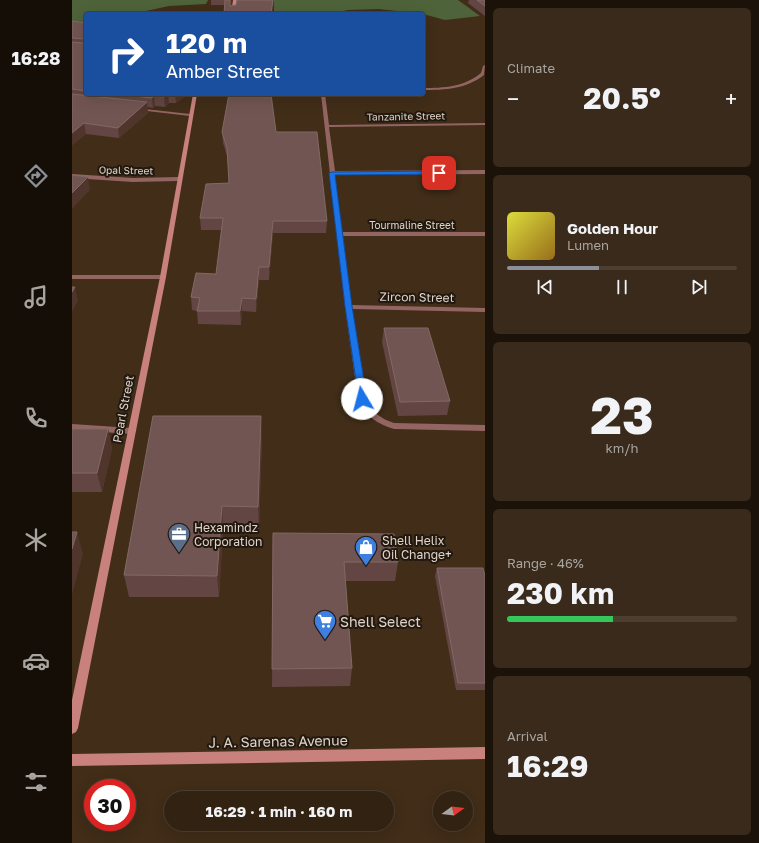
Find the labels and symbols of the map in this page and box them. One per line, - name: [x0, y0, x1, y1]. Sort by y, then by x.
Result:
- street label: Tanzanite Street: [367, 109, 445, 123]
- pin: [422, 156, 456, 190]
- street label: Opal Street: [99, 164, 153, 176]
- street label: Tourmaline Street: [369, 219, 455, 231]
- street label: Zircon Street: [380, 289, 455, 305]
- street label: Pearl Street: [109, 374, 137, 444]
- position arrow: [341, 378, 383, 420]
- place label: Hexamindz Corporation: [194, 520, 262, 549]
- office icon: Hexamindz Corporation: [166, 521, 192, 554]
- place label: Shell Helix Oil Change+: [382, 533, 452, 562]
- shop icon: Shell Helix Oil Change+: [353, 534, 379, 567]
- supermarket icon: Shell Select: [312, 608, 338, 641]
- place label: Shell Select: [340, 613, 421, 630]
- street label: J. A. Sarenas Avenue: [208, 731, 348, 751]
- speed limit sign: 30: [84, 779, 136, 831]
- north arrow: [433, 791, 473, 831]

